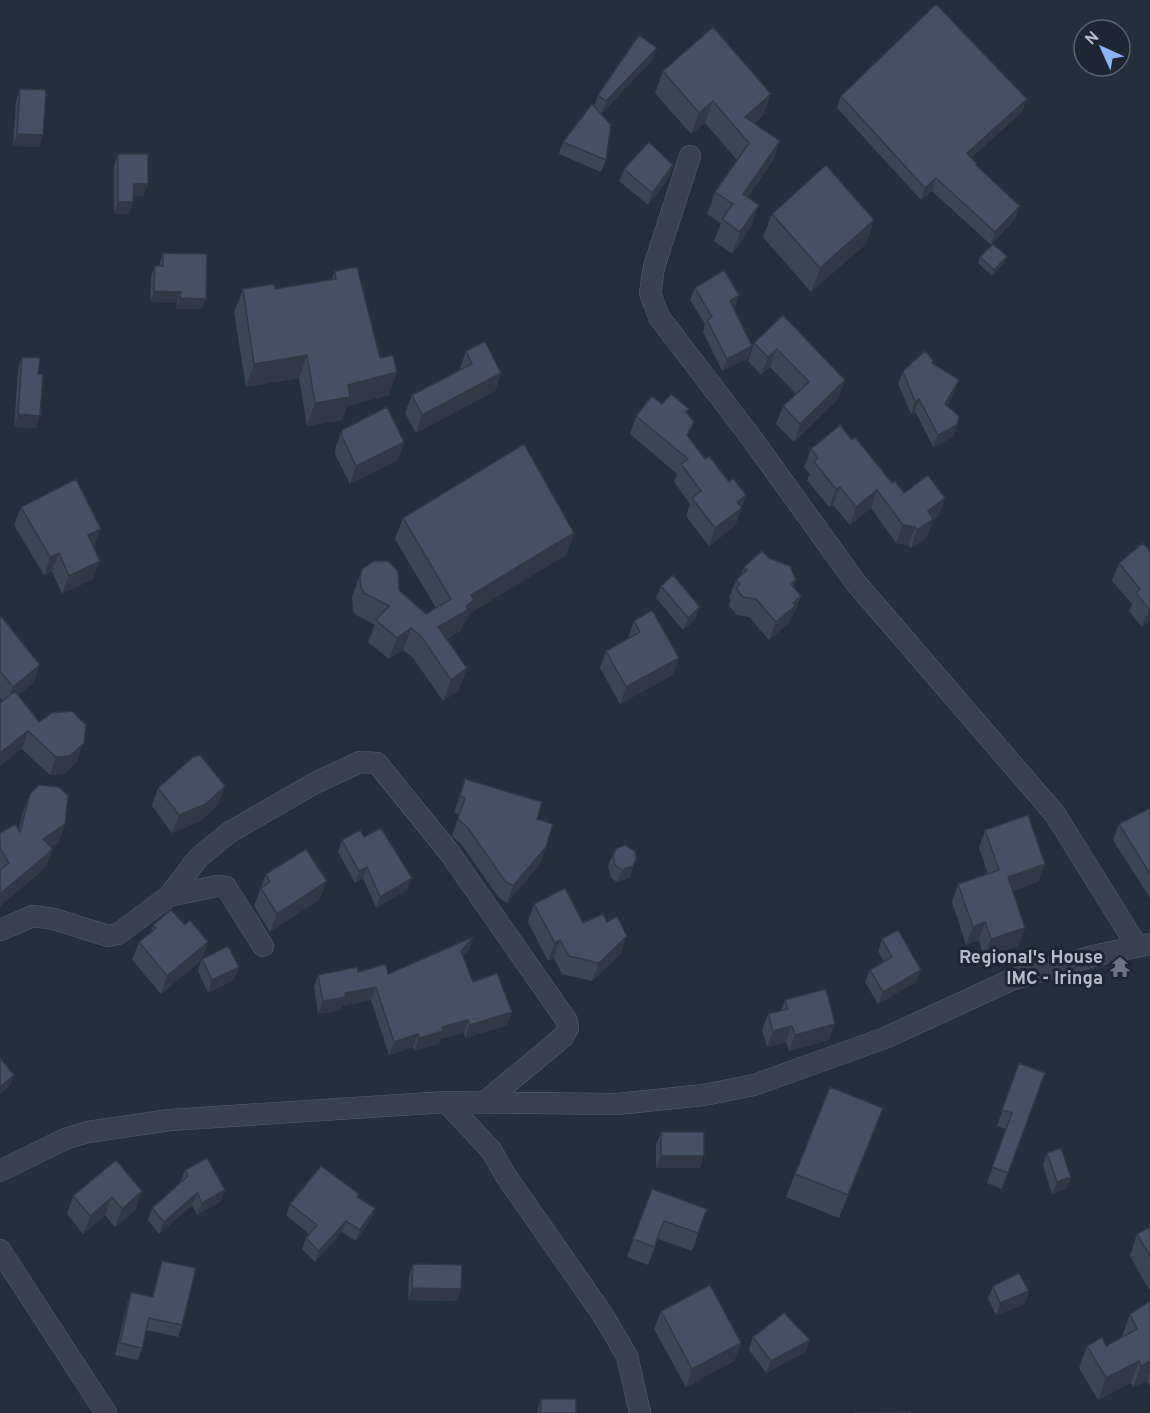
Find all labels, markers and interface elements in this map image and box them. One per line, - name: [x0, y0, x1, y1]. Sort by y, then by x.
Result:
- north arrow: [1072, 18, 1132, 78]
- text: N: [1082, 28, 1104, 50]
- place label: Regional's House IMC - Iringa: [959, 947, 1103, 991]
- temple icon: Regional's House IMC - Iringa: [1108, 955, 1132, 979]

